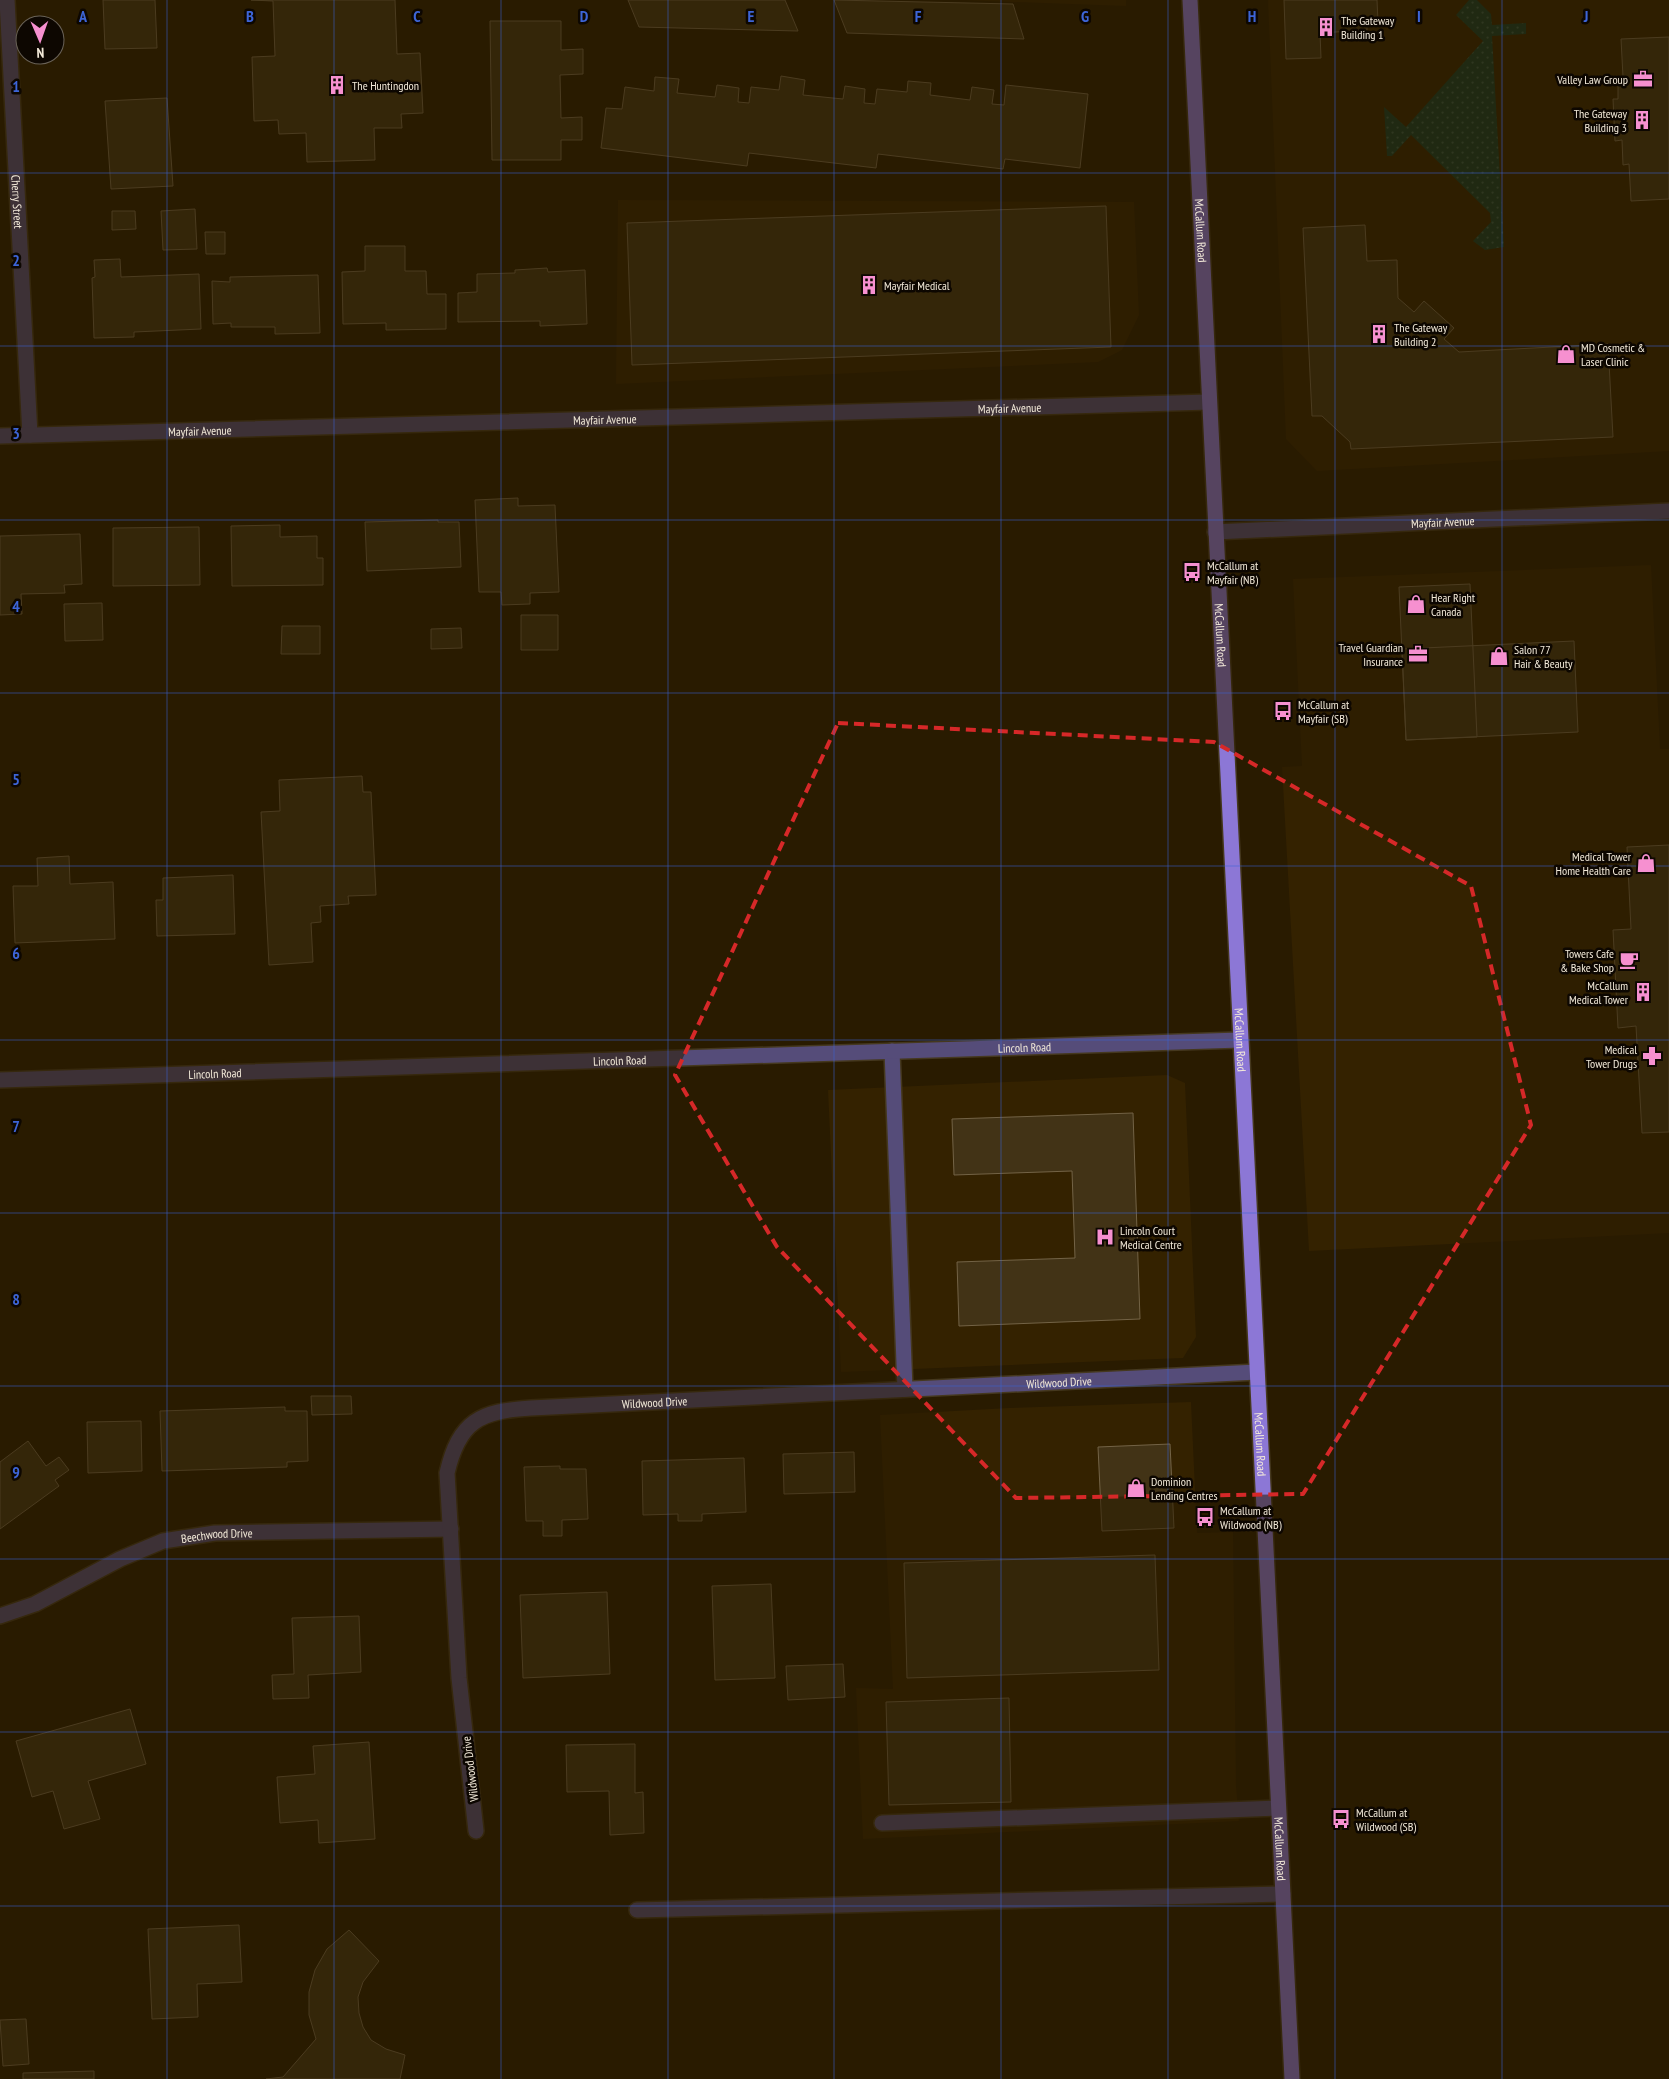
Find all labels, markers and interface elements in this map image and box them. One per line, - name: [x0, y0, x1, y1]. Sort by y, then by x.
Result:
- text: A: [78, 6, 88, 26]
- text: B: [246, 6, 254, 26]
- text: C: [413, 6, 421, 26]
- text: D: [580, 6, 589, 26]
- text: E: [748, 6, 755, 26]
- text: F: [915, 6, 922, 26]
- text: G: [1081, 6, 1089, 26]
- text: H: [1248, 6, 1256, 26]
- text: I: [1417, 6, 1421, 26]
- text: J: [1583, 6, 1588, 26]
- place label: The Gateway Building 1: [1341, 13, 1395, 42]
- north arrow: [15, 15, 65, 65]
- building icon: The Gateway Building 1: [1315, 16, 1337, 38]
- text: N: [36, 44, 45, 62]
- office icon: Valley Law Group: [1632, 68, 1654, 90]
- place label: Valley Law Group: [1556, 72, 1628, 87]
- building icon: The Huntingdon: [326, 74, 348, 96]
- text: 1: [12, 76, 20, 96]
- place label: The Huntingdon: [352, 78, 419, 93]
- place label: The Gateway Building 3: [1574, 106, 1627, 135]
- building icon: The Gateway Building 3: [1631, 109, 1653, 131]
- street label: Cherry Street: [9, 174, 27, 230]
- street label: McCallum Road: [1192, 199, 1210, 263]
- text: 2: [12, 250, 20, 270]
- building icon: Mayfair Medical: [858, 274, 880, 296]
- place label: Mayfair Medical: [884, 278, 950, 293]
- place label: The Gateway Building 2: [1394, 320, 1448, 349]
- building icon: The Gateway Building 2: [1368, 323, 1390, 345]
- place label: MD Cosmetic & Laser Clinic: [1581, 340, 1645, 369]
- shop icon: MD Cosmetic & Laser Clinic: [1555, 343, 1577, 365]
- street label: Mayfair Avenue: [978, 399, 1042, 416]
- street label: Mayfair Avenue: [573, 411, 637, 427]
- street label: Mayfair Avenue: [168, 422, 232, 439]
- text: 3: [12, 423, 20, 443]
- street label: Mayfair Avenue: [1411, 513, 1475, 530]
- place label: McCallum at Mayfair (NB): [1207, 558, 1259, 587]
- bus stop icon: McCallum at Mayfair (NB): [1181, 561, 1203, 583]
- place label: Hear Right Canada: [1431, 590, 1476, 619]
- shop icon: Hear Right Canada: [1405, 593, 1427, 615]
- text: 4: [12, 596, 20, 616]
- street label: McCallum Road: [1212, 603, 1230, 667]
- place label: Travel Guardian Insurance: [1339, 640, 1403, 669]
- place label: Salon 77 Hair & Beauty: [1514, 642, 1573, 671]
- office icon: Travel Guardian Insurance: [1407, 643, 1429, 665]
- shop icon: Salon 77 Hair & Beauty: [1488, 645, 1510, 667]
- place label: McCallum at Mayfair (SB): [1298, 697, 1350, 726]
- bus stop icon: McCallum at Mayfair (SB): [1272, 700, 1294, 722]
- text: 5: [12, 769, 20, 789]
- place label: Medical Tower Home Health Care: [1556, 849, 1632, 878]
- shop icon: Medical Tower Home Health Care: [1635, 852, 1657, 874]
- text: 6: [12, 943, 20, 963]
- place label: Towers Cafe & Bake Shop: [1560, 946, 1614, 975]
- cafe icon: Towers Cafe & Bake Shop: [1618, 949, 1640, 971]
- place label: McCallum Medical Tower: [1569, 978, 1629, 1007]
- building icon: McCallum Medical Tower: [1632, 981, 1654, 1003]
- street label: McCallum Road: [1232, 1008, 1250, 1072]
- street label: Lincoln Road: [998, 1039, 1051, 1055]
- place label: Medical Tower Drugs: [1586, 1042, 1637, 1071]
- pharmacy icon: Medical Tower Drugs: [1641, 1045, 1663, 1067]
- street label: Lincoln Road: [593, 1052, 647, 1068]
- street label: Lincoln Road: [188, 1065, 242, 1081]
- text: 7: [12, 1116, 20, 1136]
- place label: Lincoln Court Medical Centre: [1120, 1223, 1182, 1252]
- hospital icon: Lincoln Court Medical Centre: [1094, 1226, 1116, 1248]
- text: 8: [12, 1289, 20, 1309]
- street label: Wildwood Drive: [1026, 1373, 1092, 1391]
- street label: Wildwood Drive: [621, 1393, 688, 1411]
- street label: McCallum Road: [1252, 1412, 1270, 1476]
- text: 9: [12, 1462, 20, 1482]
- place label: Dominion Lending Centres: [1151, 1474, 1217, 1503]
- shop icon: Dominion Lending Centres: [1125, 1477, 1147, 1499]
- place label: McCallum at Wildwood (NB): [1220, 1503, 1282, 1532]
- bus stop icon: McCallum at Wildwood (NB): [1194, 1506, 1216, 1528]
- street label: Beechwood Drive: [180, 1525, 253, 1546]
- street label: Wildwood Drive: [459, 1736, 481, 1802]
- place label: McCallum at Wildwood (SB): [1356, 1805, 1416, 1834]
- bus stop icon: McCallum at Wildwood (SB): [1330, 1808, 1352, 1830]
- street label: McCallum Road: [1272, 1817, 1290, 1881]

